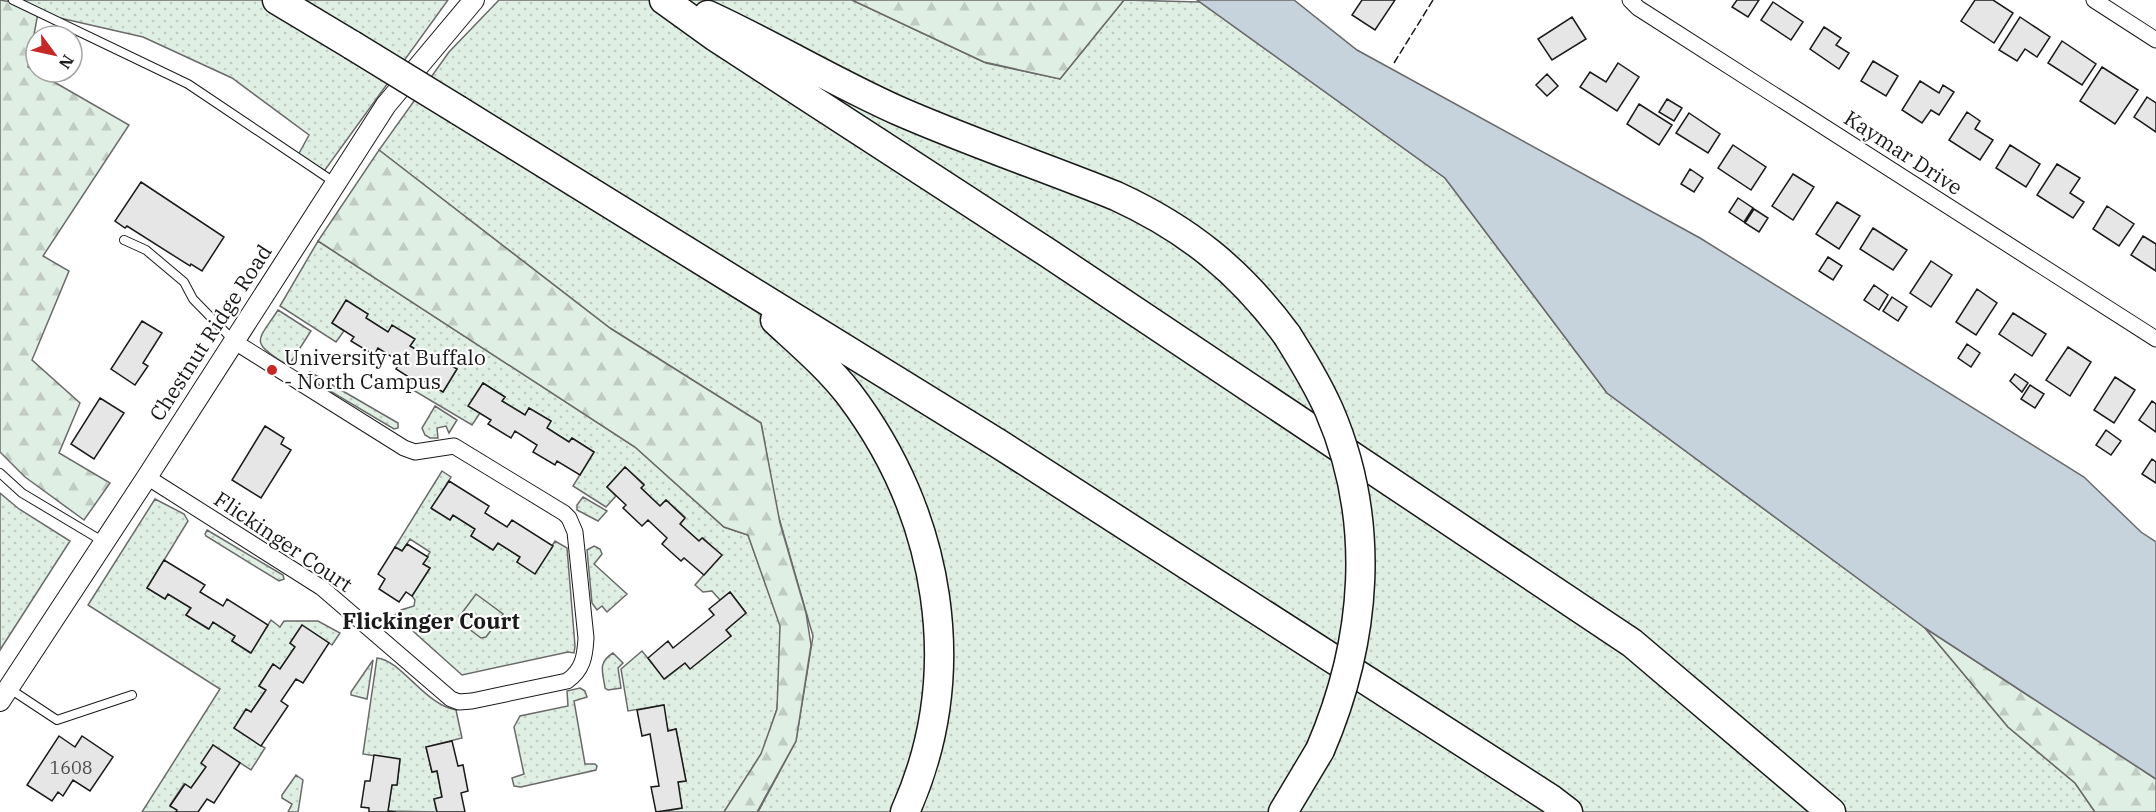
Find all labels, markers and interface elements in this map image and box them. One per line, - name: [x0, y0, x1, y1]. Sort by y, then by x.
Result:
- north arrow: [24, 24, 84, 84]
- text: N: [55, 51, 78, 73]
- street label: Kaymar Drive: [1839, 103, 1968, 201]
- street label: Chestnut Ridge Road: [143, 239, 278, 426]
- place label: University at Buffalo - North Campus: [284, 343, 486, 395]
- marker: University at Buffalo - North Campus: [265, 363, 279, 377]
- street label: Flickinger Court: [209, 485, 358, 598]
- district label: Flickinger Court: [342, 606, 520, 635]
- house number: 1608: [49, 756, 93, 779]

